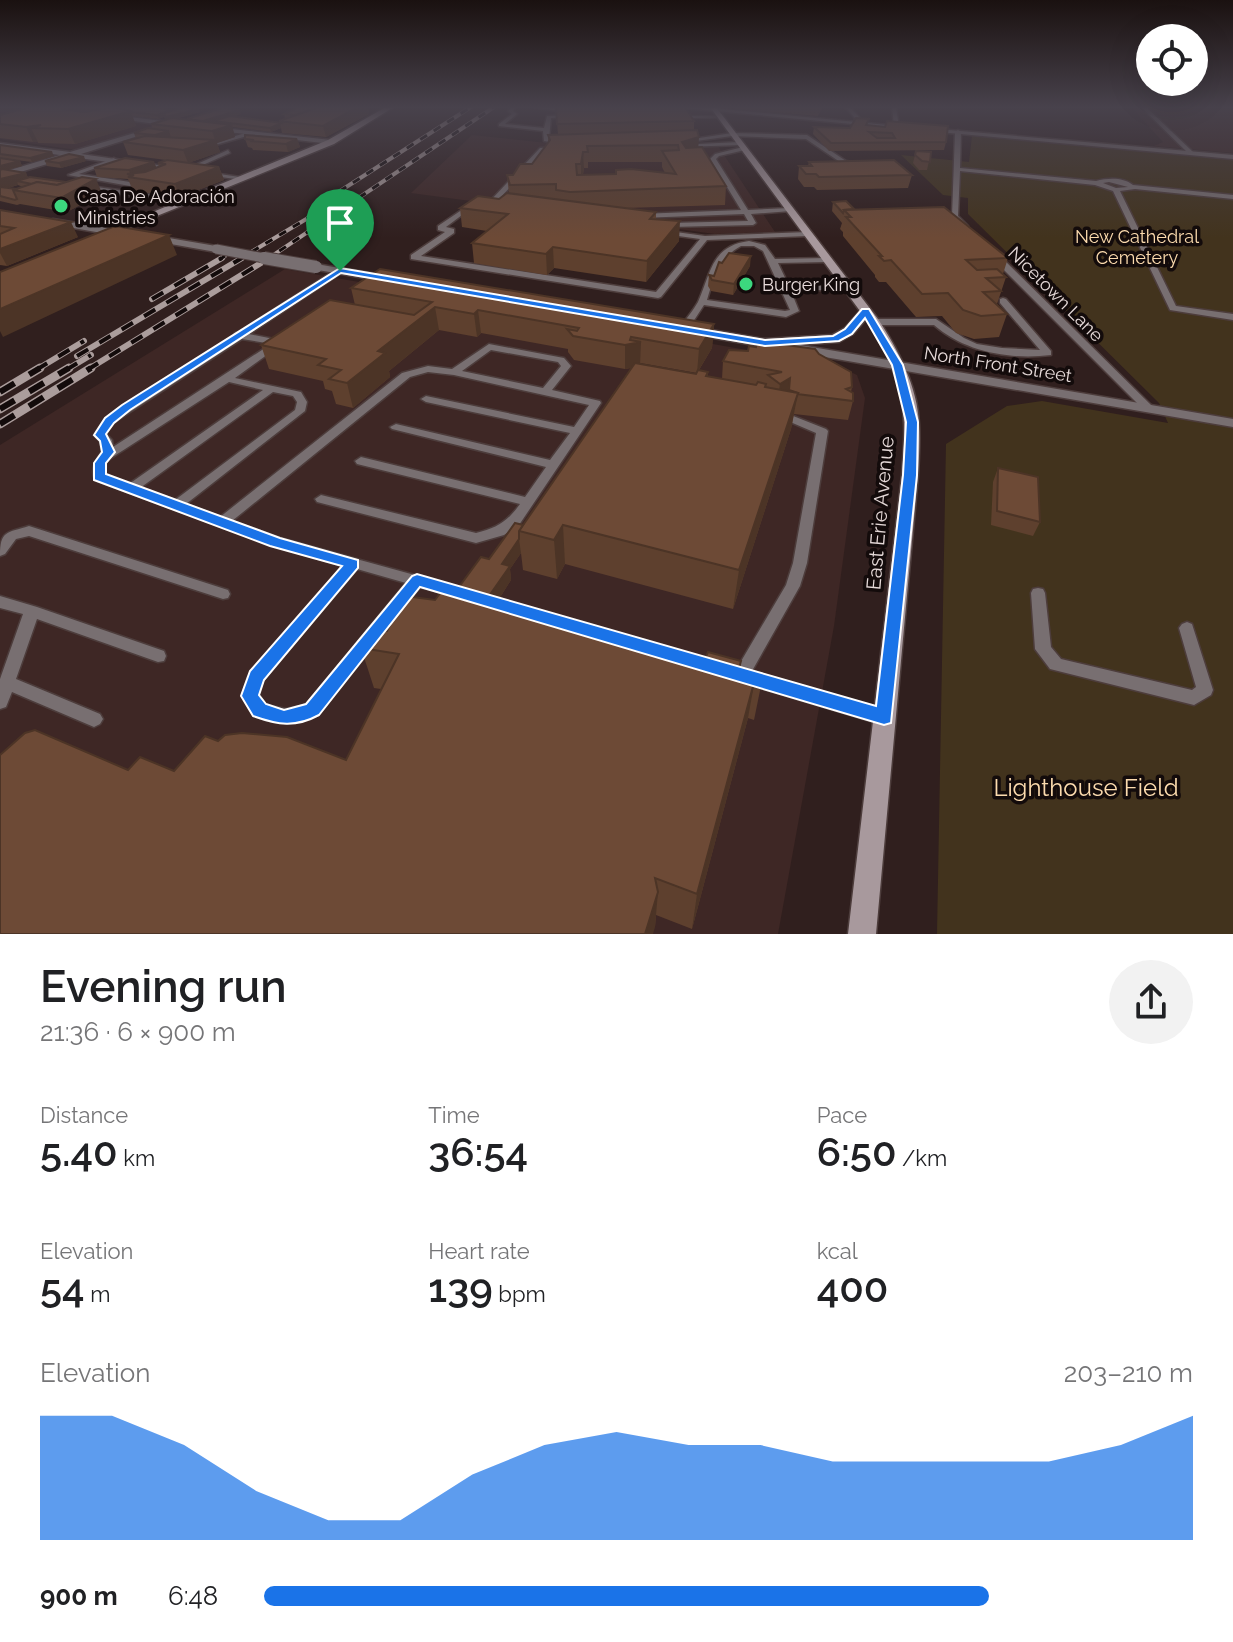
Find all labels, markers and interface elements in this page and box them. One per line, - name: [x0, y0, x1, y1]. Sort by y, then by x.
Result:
- map controls: [1136, 24, 1208, 96]
- button: locate: [1136, 24, 1208, 96]
- place label: Casa De Adoración Ministries: [77, 186, 235, 228]
- pin: [306, 189, 374, 271]
- marker: Casa De Adoración Ministries: [52, 197, 70, 215]
- icon: arrive: [318, 201, 362, 245]
- park label: New Cathedral Cemetery: [1075, 226, 1199, 268]
- street label: Nicetown Lane: [1004, 242, 1108, 346]
- place label: Burger King: [762, 274, 860, 295]
- marker: Burger King: [737, 275, 755, 293]
- street label: North Front Street: [923, 342, 1073, 386]
- street label: East Erie Avenue: [861, 435, 899, 591]
- park label: Lighthouse Field: [993, 773, 1179, 802]
- button: share: [1109, 960, 1193, 1044]
- text: Evening run: [40, 961, 287, 1012]
- text: 21:36 · 6 × 900 m: [40, 1017, 236, 1047]
- text: Distance: [40, 1102, 128, 1128]
- text: Time: [428, 1102, 480, 1128]
- text: Pace: [817, 1102, 867, 1128]
- text: 5.40: [40, 1128, 118, 1175]
- text: 36:54: [428, 1128, 528, 1175]
- text: 6:50: [817, 1128, 896, 1175]
- text: km: [118, 1145, 155, 1171]
- text: /km: [896, 1145, 947, 1171]
- text: Elevation: [40, 1238, 133, 1264]
- text: Heart rate: [428, 1238, 530, 1264]
- text: kcal: [817, 1238, 858, 1264]
- text: 54: [40, 1264, 85, 1311]
- text: 139: [428, 1264, 493, 1311]
- text: 400: [817, 1264, 888, 1311]
- text: m: [85, 1281, 110, 1307]
- text: bpm: [493, 1281, 546, 1307]
- text: Elevation: [40, 1358, 150, 1388]
- text: 203–210 m: [1064, 1358, 1193, 1388]
- text: 900 m: [40, 1581, 118, 1611]
- text: 6:48: [168, 1581, 218, 1611]

